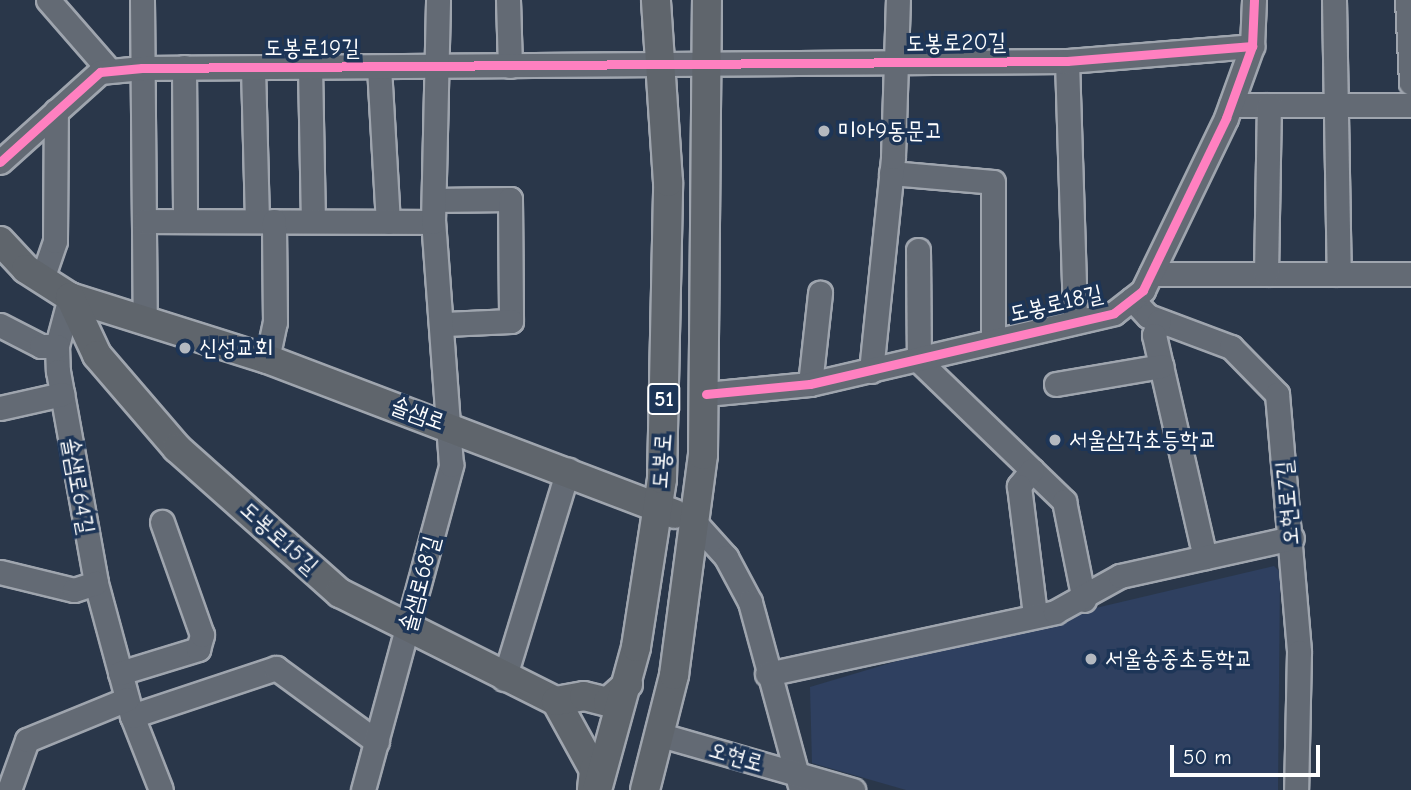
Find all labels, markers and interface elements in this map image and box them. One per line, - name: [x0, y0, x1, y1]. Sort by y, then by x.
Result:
- street label: 도봉로20길: [906, 28, 1006, 58]
- street label: 도봉로19길: [264, 34, 360, 62]
- place label: 미아9동문고: [838, 117, 943, 145]
- marker: 미아9동문고: [816, 123, 832, 139]
- street label: 도봉로18길: [1007, 280, 1105, 328]
- place label: 신성교회: [199, 334, 273, 362]
- marker: 신성교회: [177, 340, 193, 356]
- road number: 51: [646, 382, 682, 416]
- street label: 솔샘로: [387, 392, 449, 436]
- place label: 서울삼각초등학교: [1069, 426, 1217, 454]
- street label: 도봉로: [646, 432, 678, 490]
- marker: 서울삼각초등학교: [1047, 432, 1063, 448]
- street label: 솔샘로64길: [56, 436, 100, 536]
- street label: 오현로7길: [1271, 460, 1305, 546]
- street label: 도봉로15길: [234, 496, 324, 580]
- street label: 솔샘로68길: [394, 533, 446, 635]
- place label: 서울송중초등학교: [1105, 645, 1253, 673]
- marker: 서울송중초등학교: [1083, 651, 1099, 667]
- scale bar: [1173, 730, 1324, 774]
- street label: 오현로: [706, 736, 766, 778]
- text: 50 m: [1183, 745, 1232, 769]

